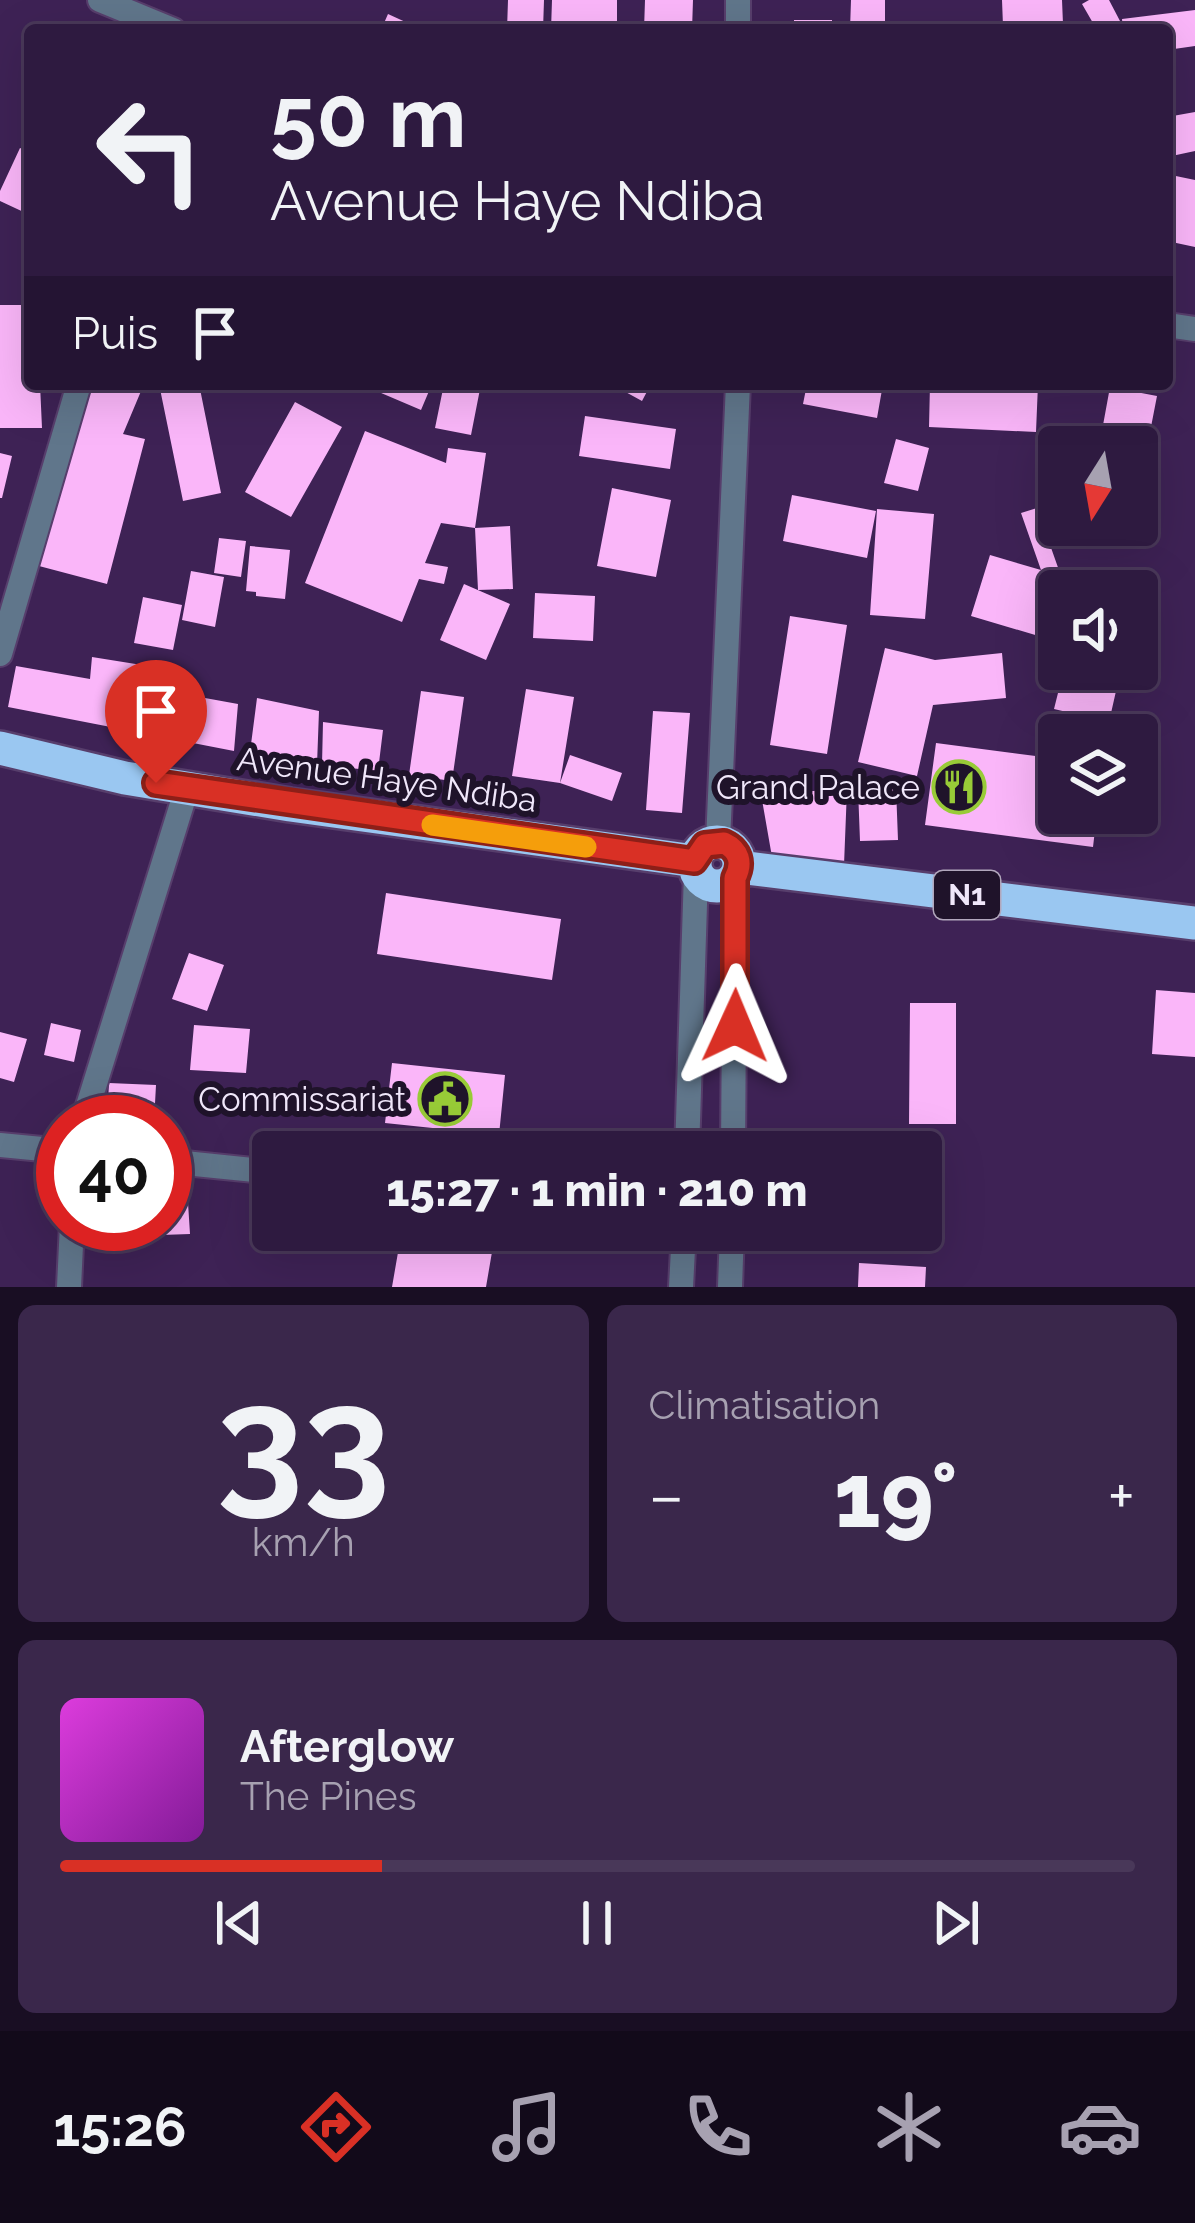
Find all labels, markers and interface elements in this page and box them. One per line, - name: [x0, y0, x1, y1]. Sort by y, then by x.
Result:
- text: 50 m: [270, 68, 466, 167]
- icon: left: [72, 72, 228, 228]
- text: Avenue Haye Ndiba: [270, 169, 765, 233]
- icon: arrive: [182, 300, 248, 366]
- text: Puis: [72, 307, 158, 360]
- north arrow: [1038, 426, 1158, 546]
- map controls: [1038, 426, 1158, 834]
- button: sound: [1038, 570, 1158, 690]
- pin: [105, 660, 207, 783]
- icon: arrive: [123, 678, 189, 744]
- button: layers: [1038, 714, 1158, 834]
- street label: Avenue Haye Ndiba: [235, 739, 539, 820]
- restaurant icon: Grand Palace: [931, 759, 987, 815]
- place label: Grand Palace: [716, 768, 920, 807]
- road number: N1: [934, 871, 1000, 919]
- position arrow: [672, 963, 798, 1089]
- public building icon: Commissariat: [417, 1071, 473, 1127]
- place label: Commissariat: [198, 1080, 406, 1119]
- speed limit sign: 40: [36, 1095, 192, 1251]
- text: 15:27 · 1 min · 210 m: [386, 1164, 808, 1217]
- text: 33: [216, 1349, 390, 1533]
- text: Climatisation: [649, 1382, 880, 1428]
- text: 19°: [834, 1442, 958, 1548]
- text: −: [649, 1457, 684, 1534]
- text: +: [1108, 1457, 1135, 1534]
- text: km/h: [252, 1519, 355, 1565]
- text: Afterglow: [240, 1720, 454, 1773]
- text: The Pines: [240, 1773, 417, 1819]
- icon: previous: [206, 1890, 272, 1956]
- icon: pause: [564, 1890, 630, 1956]
- icon: next: [923, 1890, 989, 1956]
- icon: directions: [294, 2085, 378, 2169]
- icon: music: [485, 2085, 569, 2169]
- icon: phone: [676, 2085, 760, 2169]
- icon: climate: [867, 2085, 951, 2169]
- icon: car: [1058, 2085, 1142, 2169]
- text: 15:26: [53, 2095, 187, 2159]

